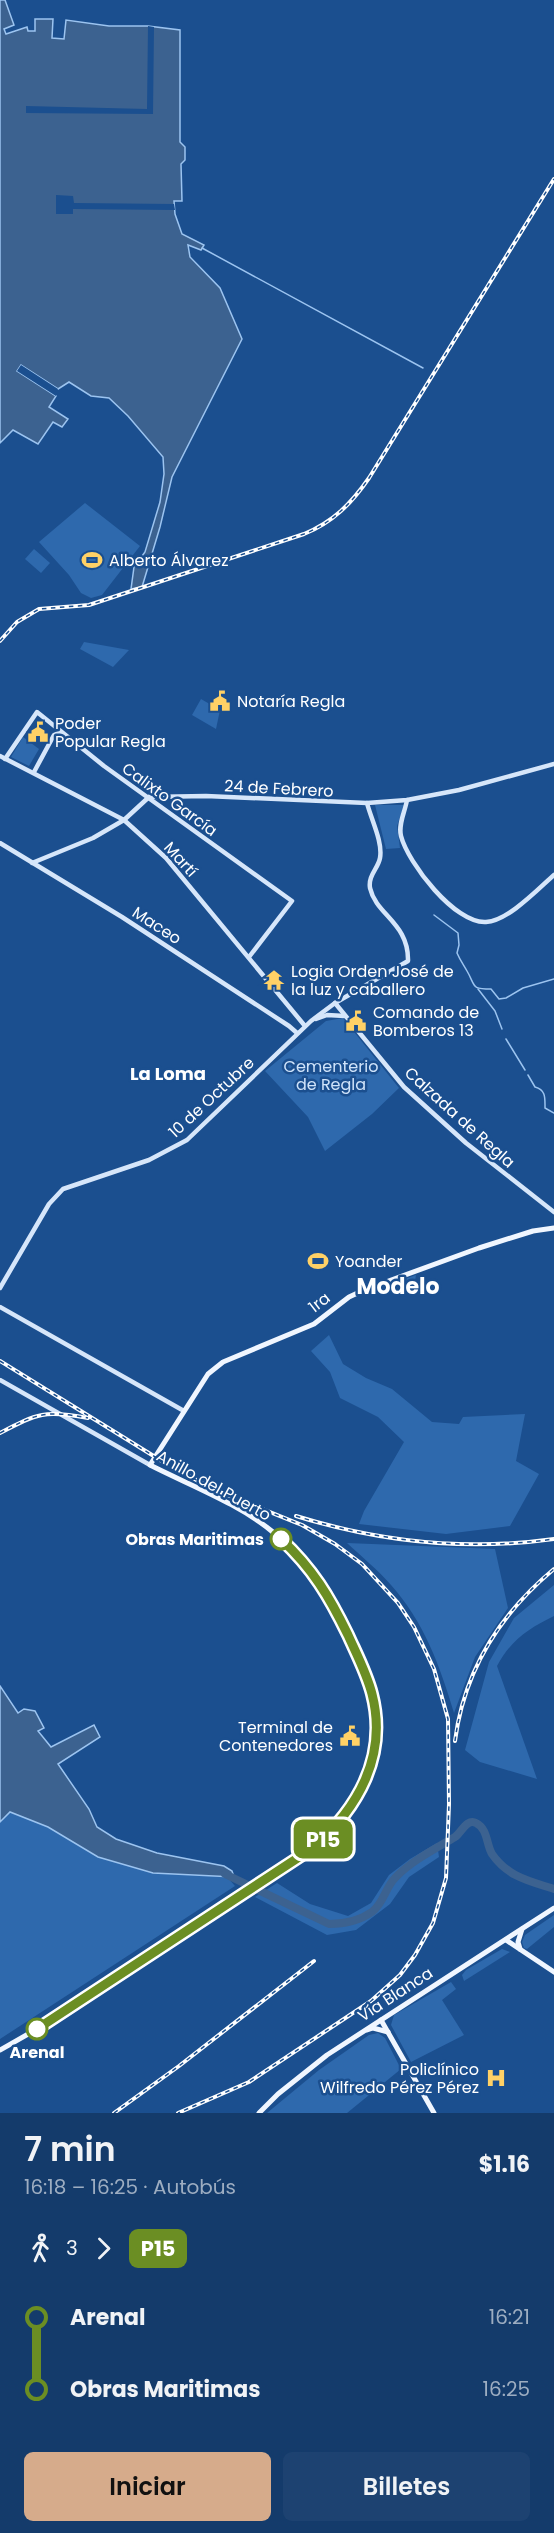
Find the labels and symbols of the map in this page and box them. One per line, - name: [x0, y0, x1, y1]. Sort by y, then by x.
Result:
- sports icon: Alberto Álvarez: [80, 548, 104, 572]
- place label: Alberto Álvarez: [109, 549, 228, 572]
- public building icon: Notaría Regla: [208, 689, 232, 713]
- place label: Notaría Regla: [237, 690, 345, 713]
- place label: Poder Popular Regla: [55, 712, 166, 753]
- public building icon: Poder Popular Regla: [26, 720, 50, 744]
- street label: Calixto García: [117, 757, 222, 842]
- street label: 24 de Febrero: [224, 774, 334, 803]
- street label: Martí: [159, 837, 203, 882]
- street label: Maceo: [128, 901, 186, 950]
- place label: Logia Orden José de la luz y caballero: [291, 960, 454, 1001]
- temple icon: Logia Orden José de la luz y caballero: [262, 968, 286, 992]
- place label: Comando de Bomberos 13: [373, 1001, 479, 1042]
- public building icon: Comando de Bomberos 13: [344, 1009, 368, 1033]
- street label: 10 de Octubre: [163, 1052, 259, 1143]
- park label: Cementerio de Regla: [284, 1055, 378, 1096]
- district label: La Loma: [130, 1061, 206, 1086]
- street label: Calzada de Regla: [399, 1062, 520, 1173]
- sports icon: Yoander: [306, 1249, 330, 1273]
- place label: Yoander: [335, 1250, 402, 1273]
- district label: Modelo: [356, 1271, 440, 1302]
- street label: 1ra: [304, 1287, 335, 1318]
- street label: Anillo del Puerto: [152, 1444, 275, 1526]
- place label: Obras Maritimas: [125, 1528, 264, 1551]
- marker: Obras Maritimas: [270, 1528, 292, 1550]
- place label: Terminal de Contenedores: [219, 1716, 333, 1757]
- public building icon: Terminal de Contenedores: [338, 1724, 362, 1748]
- line badge: P15: [288, 1820, 358, 1858]
- street label: Vía Blanca: [353, 1962, 437, 2027]
- marker: Arenal: [26, 2018, 48, 2040]
- place label: Arenal: [10, 2041, 64, 2064]
- place label: Policlínico Wilfredo Pérez Pérez: [320, 2058, 479, 2099]
- hospital icon: Policlínico Wilfredo Pérez Pérez: [484, 2066, 508, 2090]

